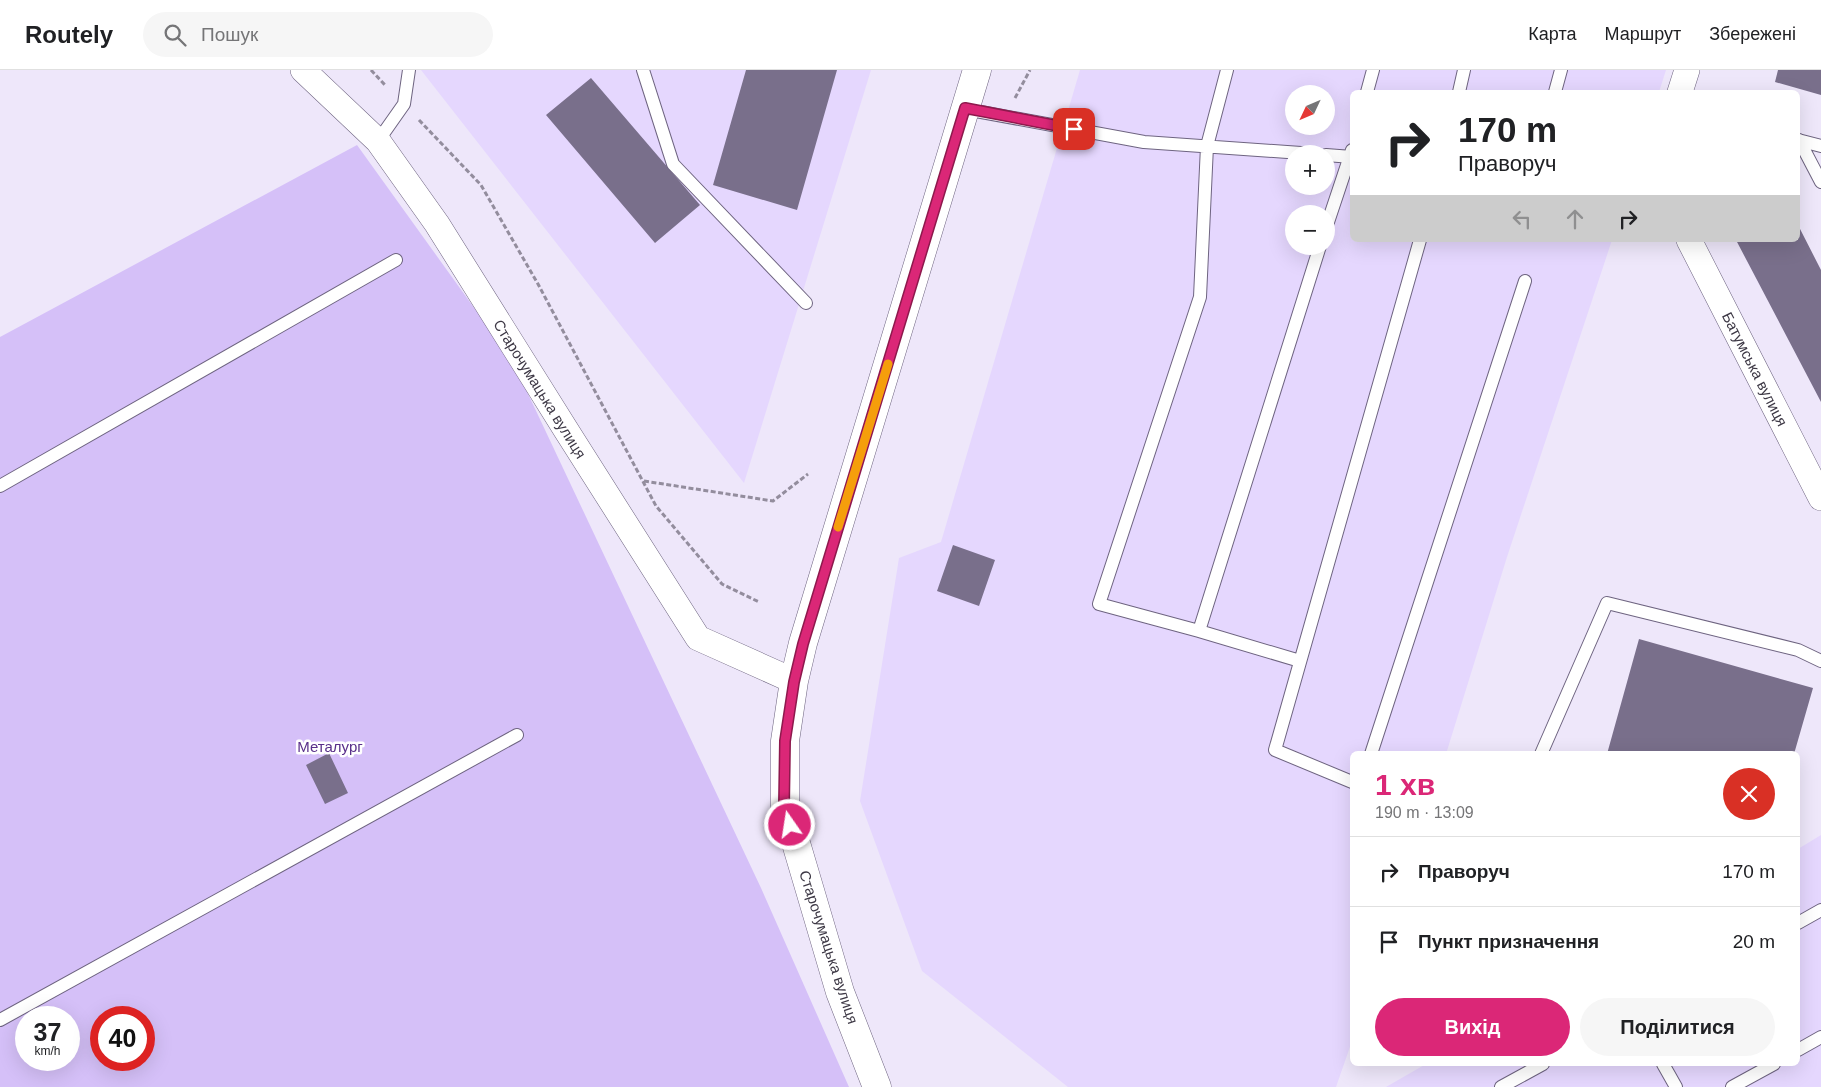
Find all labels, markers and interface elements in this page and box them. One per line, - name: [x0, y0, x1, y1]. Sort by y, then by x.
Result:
- search box: [143, 12, 493, 57]
- text: Routely: [25, 21, 113, 48]
- icon: search: [161, 21, 189, 49]
- text: Пошук: [201, 24, 258, 45]
- text: Карта: [1528, 24, 1576, 44]
- text: Маршрут: [1604, 24, 1681, 44]
- text: Збережені: [1709, 24, 1796, 44]
- north arrow: [1285, 85, 1335, 135]
- map controls: [1285, 85, 1335, 255]
- pin: [1053, 108, 1095, 150]
- icon: right: [1375, 110, 1440, 175]
- text: 170 m: [1458, 110, 1557, 149]
- icon: arrive: [1060, 115, 1088, 143]
- button: +: [1285, 145, 1335, 195]
- text: Праворуч: [1458, 151, 1556, 176]
- button: −: [1285, 205, 1335, 255]
- icon: left: [1508, 205, 1536, 233]
- icon: ahead: [1561, 205, 1589, 233]
- icon: right: [1614, 205, 1642, 233]
- street label: Батумська вулиця: [1719, 309, 1791, 429]
- street label: Старочумацька вулиця: [490, 316, 590, 462]
- park label: Металург: [297, 738, 363, 755]
- text: 1 хв: [1375, 768, 1435, 801]
- button: close: [1723, 768, 1775, 820]
- position arrow: [763, 798, 815, 850]
- text: 190 m · 13:09: [1375, 804, 1474, 821]
- icon: right: [1375, 858, 1403, 886]
- text: Праворуч: [1418, 861, 1510, 882]
- text: 170 m: [1722, 861, 1775, 882]
- street label: Старочумацька вулиця: [796, 868, 862, 1026]
- icon: arrive: [1375, 928, 1403, 956]
- text: Пункт призначення: [1418, 931, 1599, 952]
- text: 20 m: [1733, 931, 1775, 952]
- button: Вихід: [1375, 998, 1570, 1056]
- button: Поділитися: [1580, 998, 1775, 1056]
- speed limit sign: 40: [90, 1006, 155, 1071]
- text: 37: [34, 1018, 61, 1046]
- text: km/h: [34, 1044, 61, 1058]

